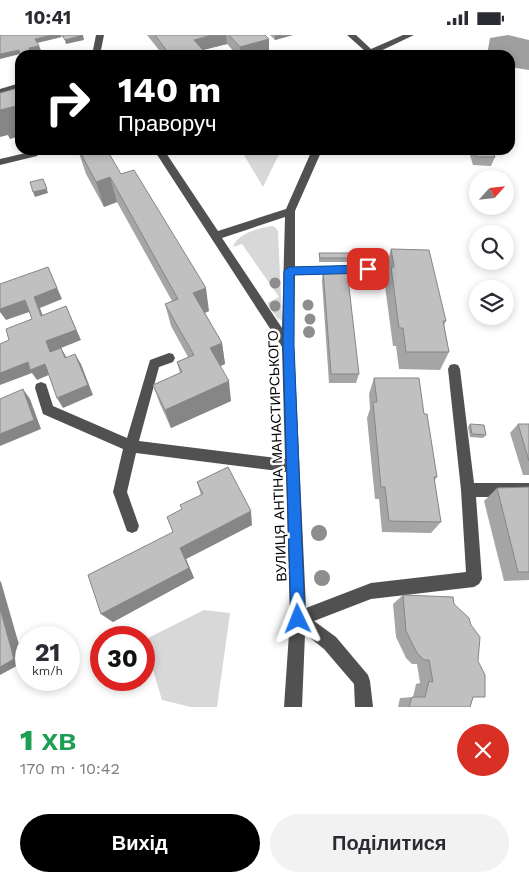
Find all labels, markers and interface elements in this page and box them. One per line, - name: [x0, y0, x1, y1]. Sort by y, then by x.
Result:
- text: 10:41: [25, 6, 71, 29]
- text: 140 m: [118, 69, 221, 111]
- icon: right: [35, 70, 100, 135]
- text: Праворуч: [118, 111, 216, 136]
- north arrow: [469, 170, 514, 215]
- map controls: [469, 170, 514, 325]
- button: search: [469, 225, 514, 270]
- pin: [347, 248, 389, 290]
- icon: arrive: [354, 255, 382, 283]
- button: layers: [469, 280, 514, 325]
- street label: ВУЛИЦЯ АНТІНА МАНАСТИРСЬКОГО: [265, 330, 289, 582]
- position arrow: [271, 592, 323, 644]
- speed limit sign: 30: [90, 626, 155, 691]
- text: 21: [35, 638, 60, 667]
- text: km/h: [32, 664, 63, 678]
- text: 1 хв: [20, 722, 77, 757]
- button: close: [457, 724, 509, 776]
- text: 170 m · 10:42: [20, 759, 120, 778]
- button: Вихід: [20, 814, 260, 872]
- button: Поділитися: [270, 814, 509, 872]

